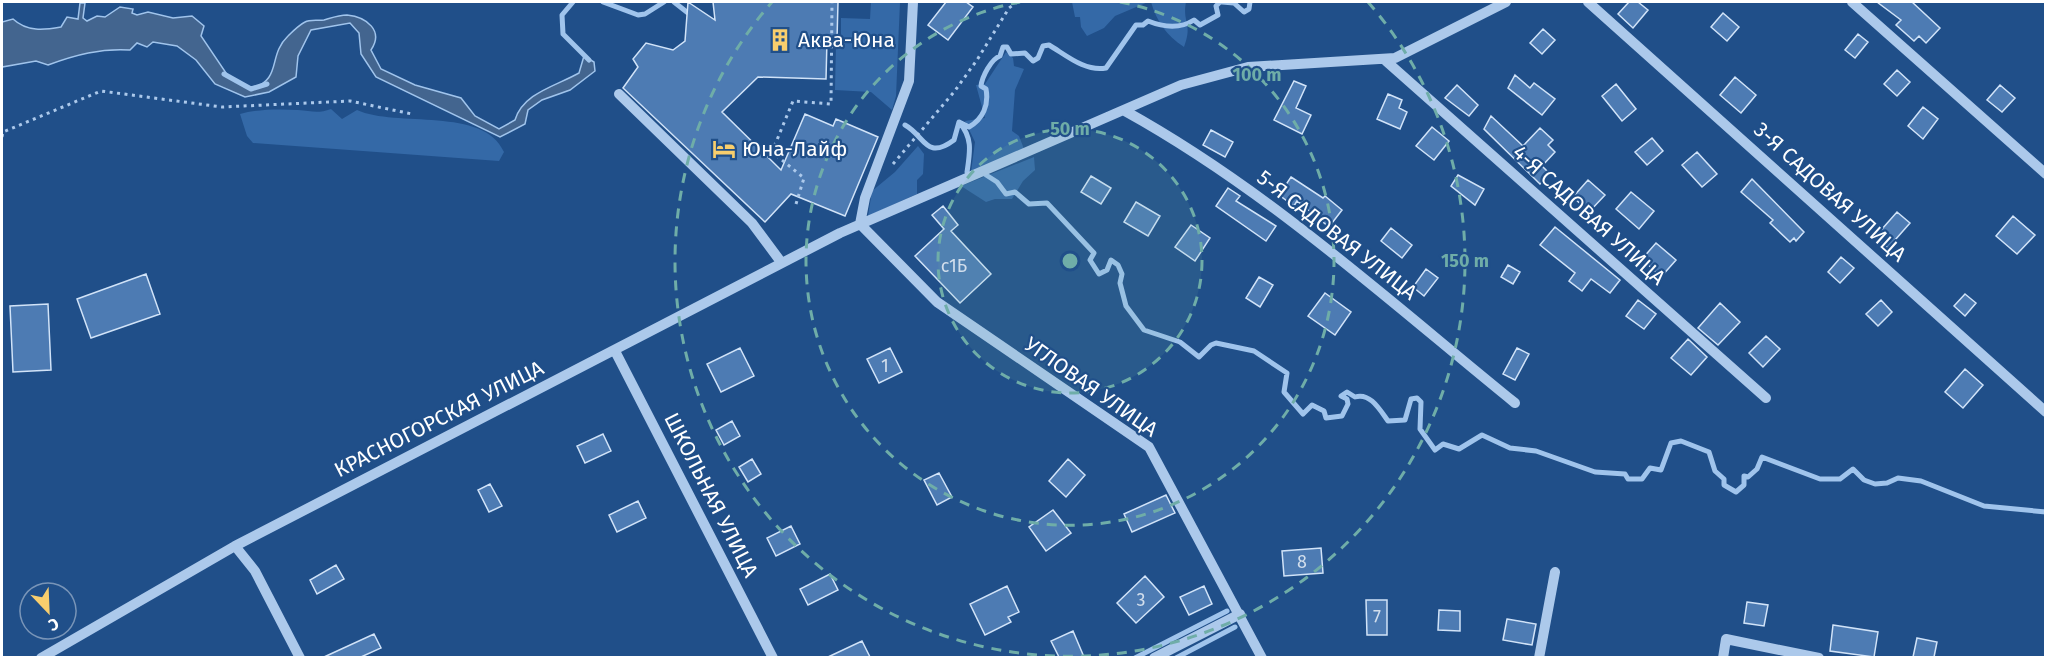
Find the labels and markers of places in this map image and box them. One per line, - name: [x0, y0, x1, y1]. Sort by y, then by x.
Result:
- building icon: Аква-Юна: [767, 27, 793, 53]
- place label: Аква-Юна: [798, 27, 895, 53]
- hotel icon: Юна-Лайф: [711, 136, 737, 162]
- place label: Юна-Лайф: [742, 136, 847, 162]
- centre of rings: [1060, 251, 1080, 271]

